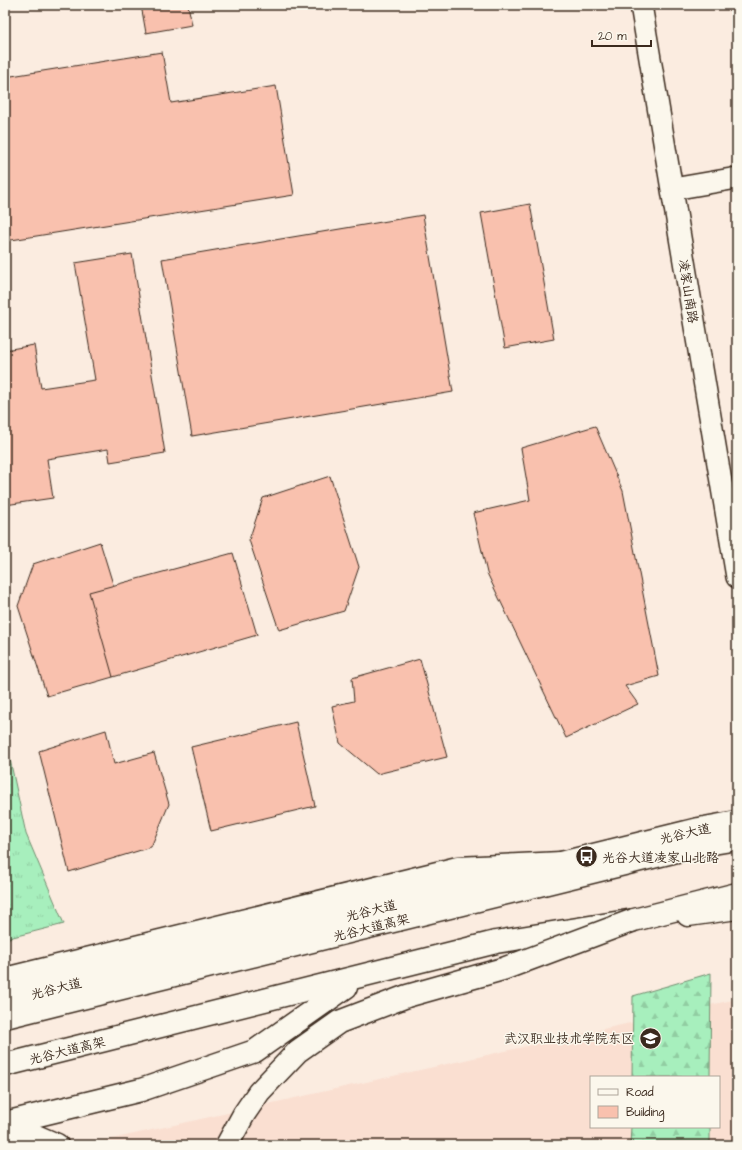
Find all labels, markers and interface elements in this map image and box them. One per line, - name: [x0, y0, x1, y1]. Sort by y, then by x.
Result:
- scale bar: [592, 22, 651, 48]
- text: 20 m: [598, 28, 627, 45]
- street label: 凌家山南路: [674, 258, 702, 325]
- street label: 光谷大道: [658, 819, 713, 849]
- bus stop icon: 光谷大道凌家山北路: [574, 844, 600, 870]
- place label: 光谷大道凌家山北路: [602, 849, 719, 867]
- street label: 光谷大道: [344, 896, 399, 926]
- street label: 光谷大道高架: [331, 910, 411, 946]
- street label: 光谷大道: [29, 974, 84, 1004]
- school or university icon: 武汉职业技术学院东区: [637, 1025, 663, 1051]
- place label: 武汉职业技术学院东区: [504, 1030, 634, 1048]
- street label: 光谷大道高架: [27, 1033, 107, 1069]
- legend: [590, 1076, 720, 1128]
- text: Road: [626, 1084, 654, 1101]
- text: Building: [626, 1104, 664, 1122]

